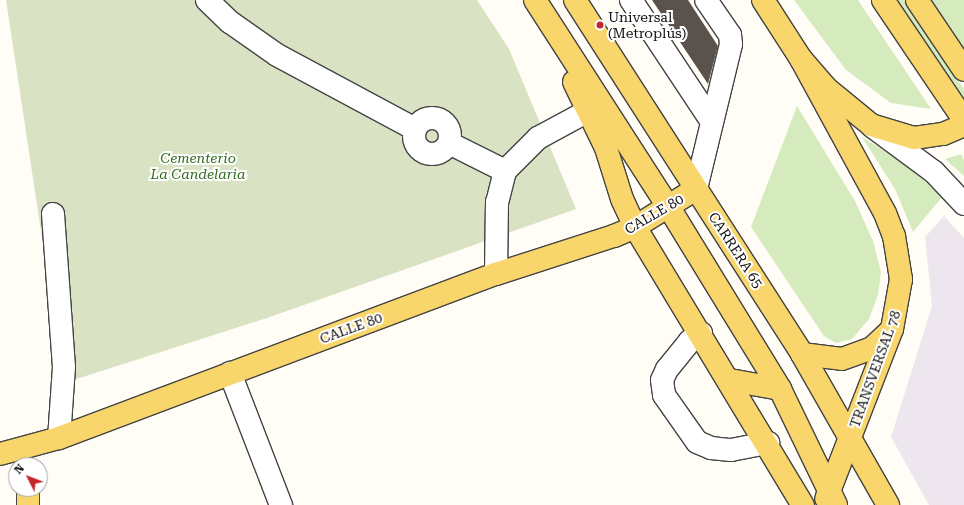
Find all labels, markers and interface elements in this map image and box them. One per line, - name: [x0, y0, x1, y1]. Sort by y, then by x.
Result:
- place label: Universal (Metroplús): [608, 9, 686, 42]
- marker: Universal (Metroplús): [595, 20, 605, 30]
- park label: Cementerio La Candelaria: [151, 150, 245, 182]
- street label: CALLE 80: [622, 190, 686, 238]
- street label: CARRERA 65: [705, 209, 767, 291]
- street label: TRANSVERSAL 78: [846, 308, 904, 430]
- street label: CALLE 80: [317, 309, 385, 347]
- north arrow: [8, 457, 48, 497]
- text: N: [12, 462, 27, 477]

